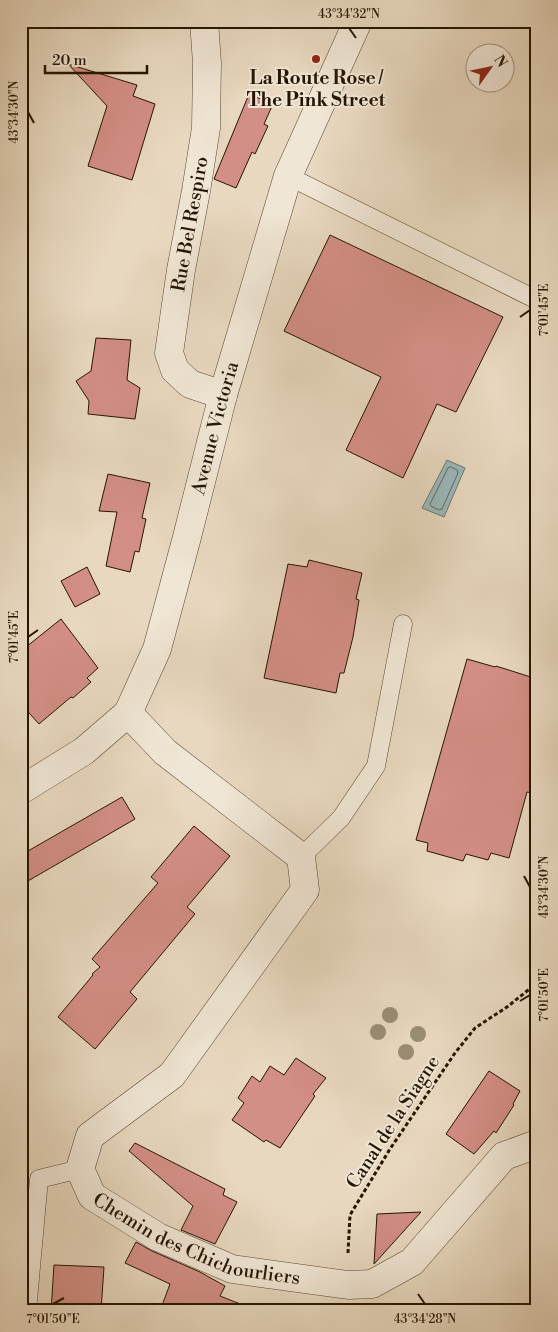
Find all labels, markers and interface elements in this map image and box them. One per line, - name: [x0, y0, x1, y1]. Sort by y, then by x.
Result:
- text: 43°34'32"N: [318, 7, 380, 22]
- scale bar: [45, 42, 148, 74]
- north arrow: [466, 42, 516, 92]
- text: 20 m: [52, 51, 87, 70]
- text: N: [489, 52, 511, 71]
- marker: La Route Rose / The Pink Street: [310, 53, 322, 65]
- place label: La Route Rose / The Pink Street: [247, 66, 386, 112]
- text: 43°34'30"N: [7, 80, 22, 144]
- street label: Rue Bel Respiro: [166, 155, 214, 293]
- text: 7°01'45"E: [537, 284, 552, 336]
- street label: Avenue Victoria: [186, 358, 244, 498]
- text: 7°01'45"E: [7, 611, 22, 663]
- text: 43°34'30"N: [537, 855, 552, 919]
- text: 7°01'50"E: [537, 968, 552, 1022]
- street label: Canal de la Siagne: [341, 1051, 445, 1193]
- street label: Chemin des Chichourliers: [88, 1187, 302, 1290]
- text: 7°01'50"E: [26, 1312, 80, 1327]
- text: 43°34'28"N: [394, 1312, 456, 1327]

